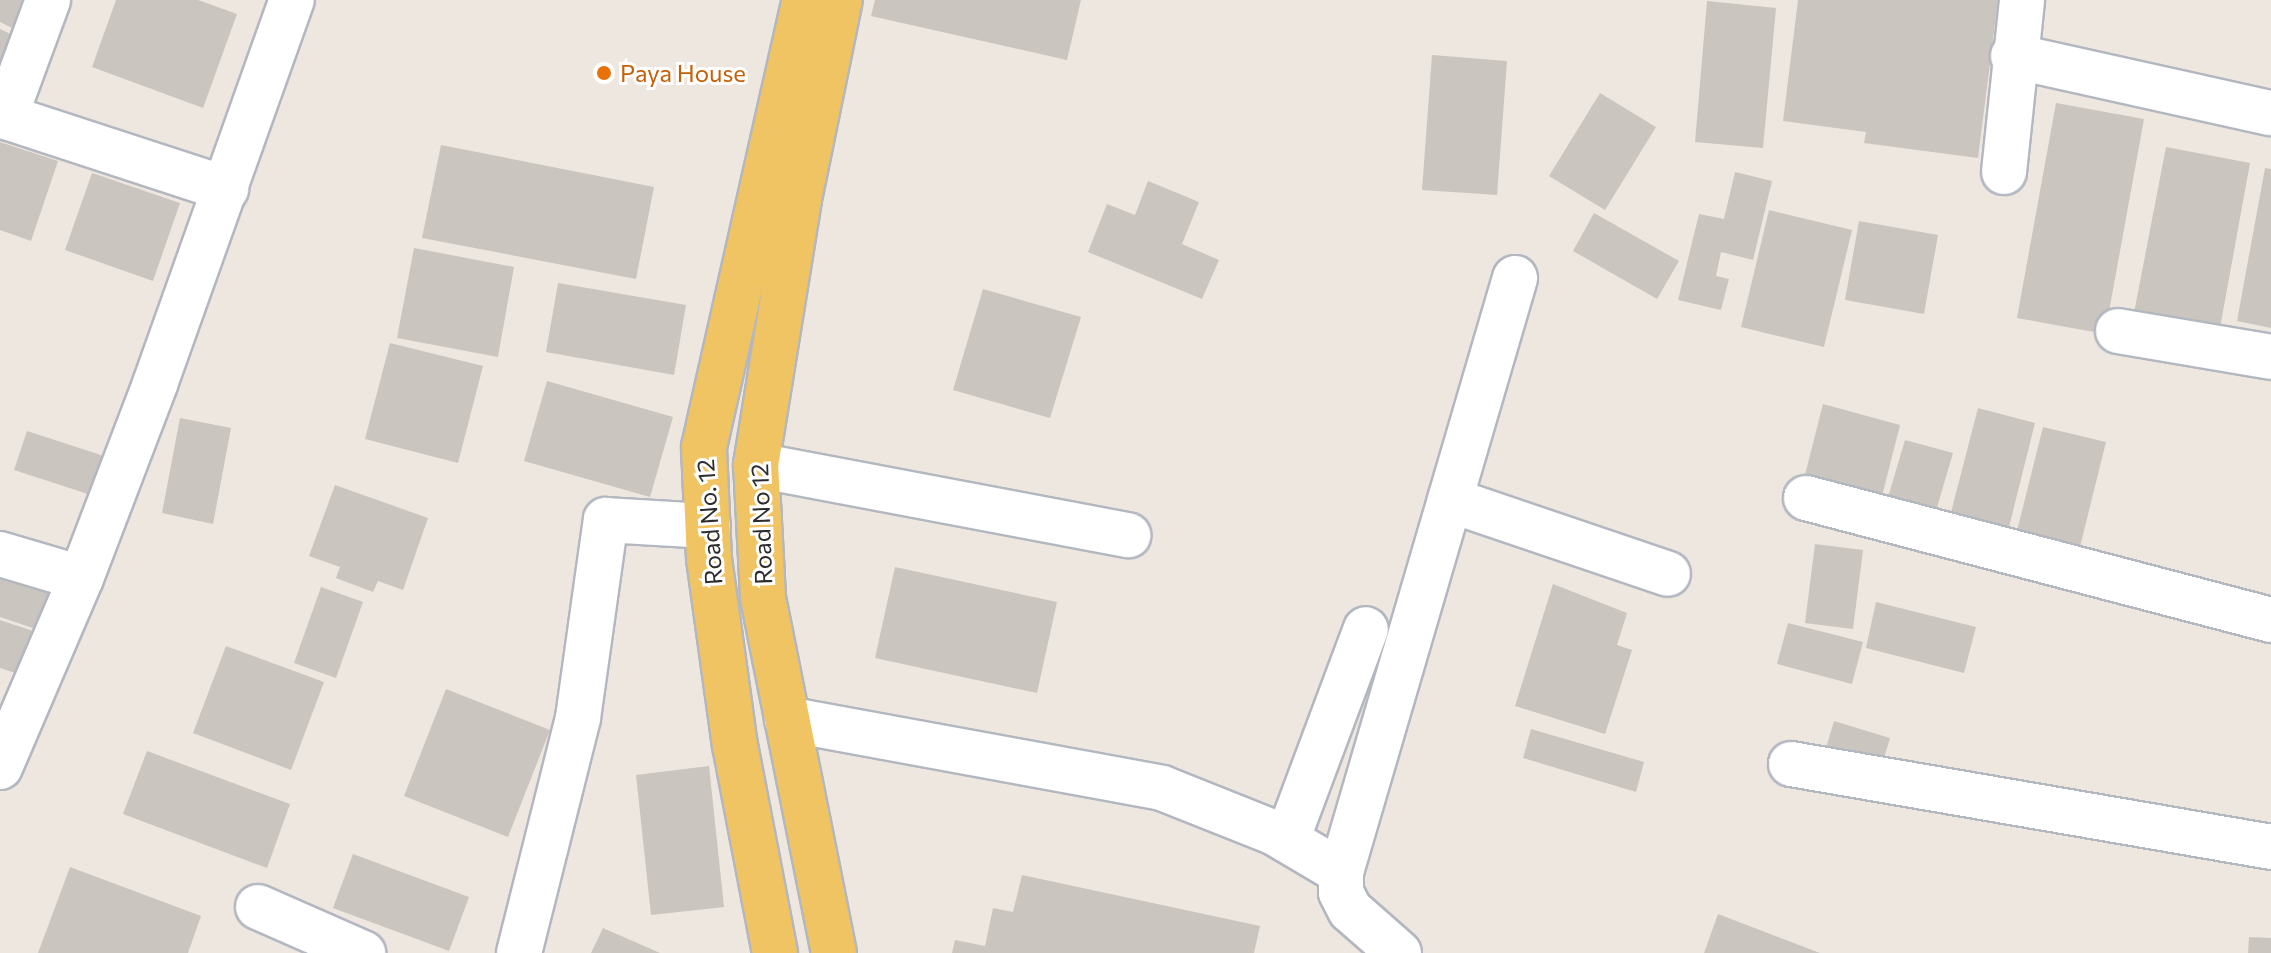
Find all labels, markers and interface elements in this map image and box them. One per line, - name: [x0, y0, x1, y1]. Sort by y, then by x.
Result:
- place label: Paya House: [620, 59, 746, 87]
- marker: Paya House: [595, 64, 613, 82]
- street label: Road No. 12: [690, 458, 728, 586]
- street label: Road No 12: [744, 463, 778, 585]

